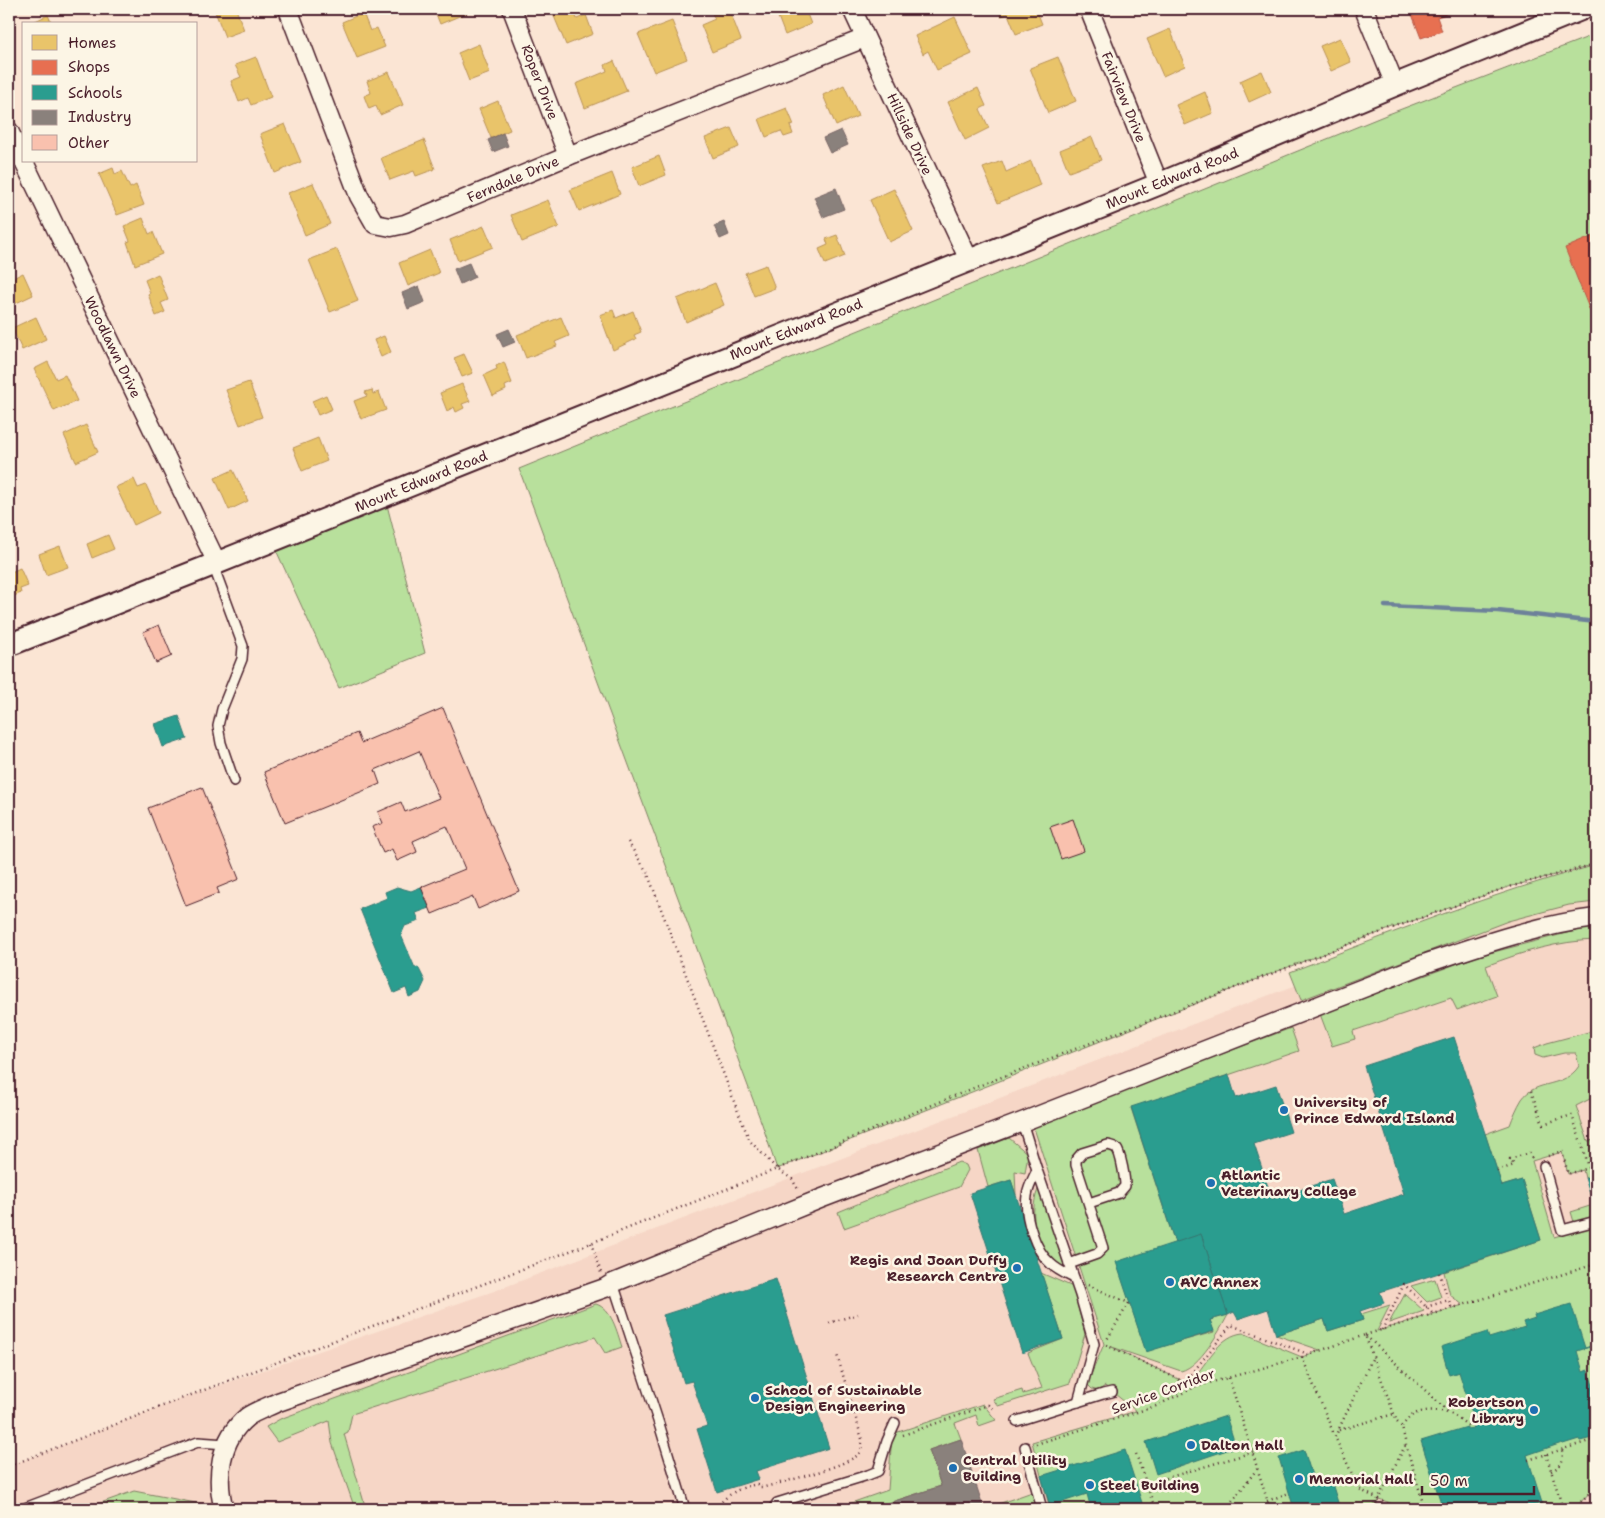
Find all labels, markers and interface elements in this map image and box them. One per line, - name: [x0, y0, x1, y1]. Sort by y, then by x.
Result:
- legend: [22, 22, 198, 162]
- text: Homes: [68, 33, 116, 53]
- street label: Roper Drive: [517, 42, 563, 122]
- street label: Fairview Drive: [1098, 49, 1150, 145]
- text: Shops: [68, 57, 110, 77]
- text: Schools: [68, 83, 123, 103]
- street label: Hillside Drive: [883, 90, 937, 178]
- text: Industry: [68, 107, 132, 127]
- text: Other: [68, 133, 110, 153]
- street label: Mount Edward Road: [1103, 143, 1241, 213]
- street label: Ferndale Drive: [464, 151, 562, 206]
- street label: Woodlawn Drive: [81, 293, 145, 401]
- street label: Mount Edward Road: [727, 294, 865, 364]
- street label: Mount Edward Road: [352, 446, 490, 516]
- place label: University of Prince Edward Island: [1294, 1093, 1455, 1127]
- marker: University of Prince Edward Island: [1278, 1104, 1290, 1116]
- place label: Atlantic Veterinary College: [1221, 1166, 1357, 1200]
- marker: Atlantic Veterinary College: [1205, 1177, 1217, 1189]
- place label: Regis and Joan Duffy Research Centre: [850, 1251, 1007, 1285]
- marker: Regis and Joan Duffy Research Centre: [1011, 1262, 1023, 1274]
- place label: AVC Annex: [1180, 1273, 1258, 1291]
- marker: AVC Annex: [1164, 1276, 1176, 1288]
- street label: Service Corridor: [1109, 1364, 1218, 1418]
- place label: School of Sustainable Design Engineering: [765, 1381, 922, 1415]
- marker: School of Sustainable Design Engineering: [749, 1392, 761, 1404]
- place label: Robertson Library: [1448, 1393, 1524, 1427]
- marker: Robertson Library: [1528, 1404, 1540, 1416]
- place label: Dalton Hall: [1201, 1436, 1284, 1454]
- marker: Dalton Hall: [1185, 1439, 1197, 1451]
- place label: Central Utility Building: [963, 1451, 1067, 1485]
- marker: Central Utility Building: [947, 1462, 959, 1474]
- scale bar: [1422, 1463, 1535, 1495]
- place label: Memorial Hall: [1309, 1470, 1413, 1488]
- text: 50 m: [1430, 1471, 1468, 1491]
- marker: Memorial Hall: [1293, 1473, 1305, 1485]
- place label: Steel Building: [1100, 1476, 1199, 1494]
- marker: Steel Building: [1084, 1479, 1096, 1491]

